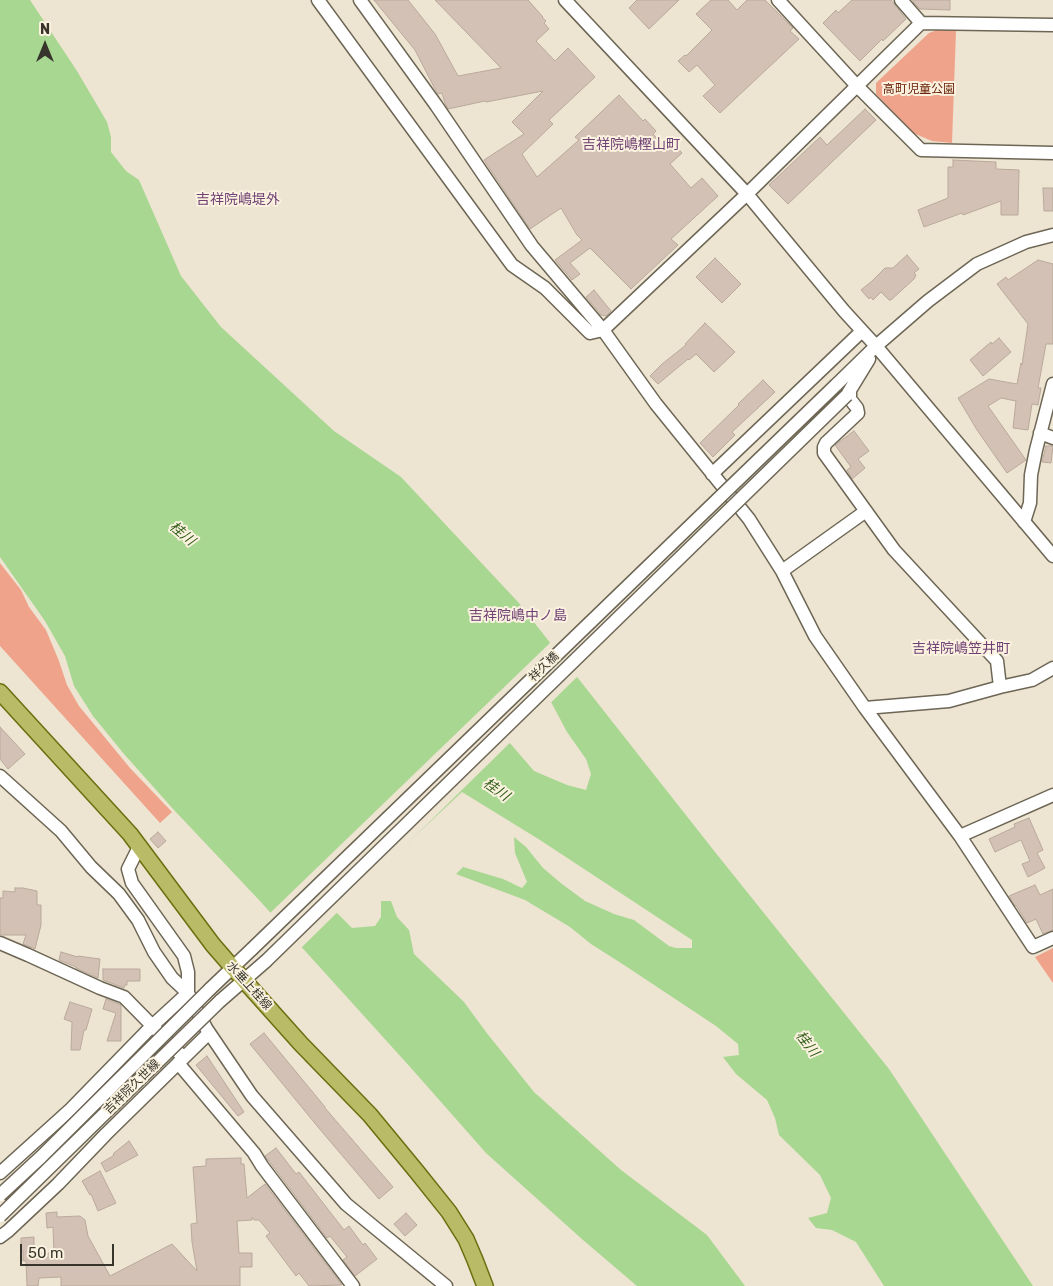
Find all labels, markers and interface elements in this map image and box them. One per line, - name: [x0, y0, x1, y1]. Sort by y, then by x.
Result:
- north arrow: [20, 20, 70, 70]
- text: N: [40, 21, 50, 38]
- park label: 高町児童公園: [883, 83, 955, 97]
- district label: 吉祥院嶋樫山町: [582, 137, 680, 153]
- district label: 吉祥院嶋堤外: [196, 192, 280, 208]
- water label: 桂川: [166, 519, 198, 549]
- district label: 吉祥院嶋中ノ島: [469, 608, 567, 624]
- district label: 吉祥院嶋笠井町: [912, 641, 1010, 657]
- street label: 祥久橋: [526, 649, 562, 685]
- water label: 桂川: [480, 775, 512, 805]
- street label: 水垂上桂線: [224, 959, 274, 1013]
- water label: 桂川: [792, 1028, 822, 1060]
- street label: 吉祥院久世線: [101, 1057, 163, 1117]
- scale bar: [22, 1234, 116, 1266]
- text: 50 m: [28, 1244, 63, 1262]

